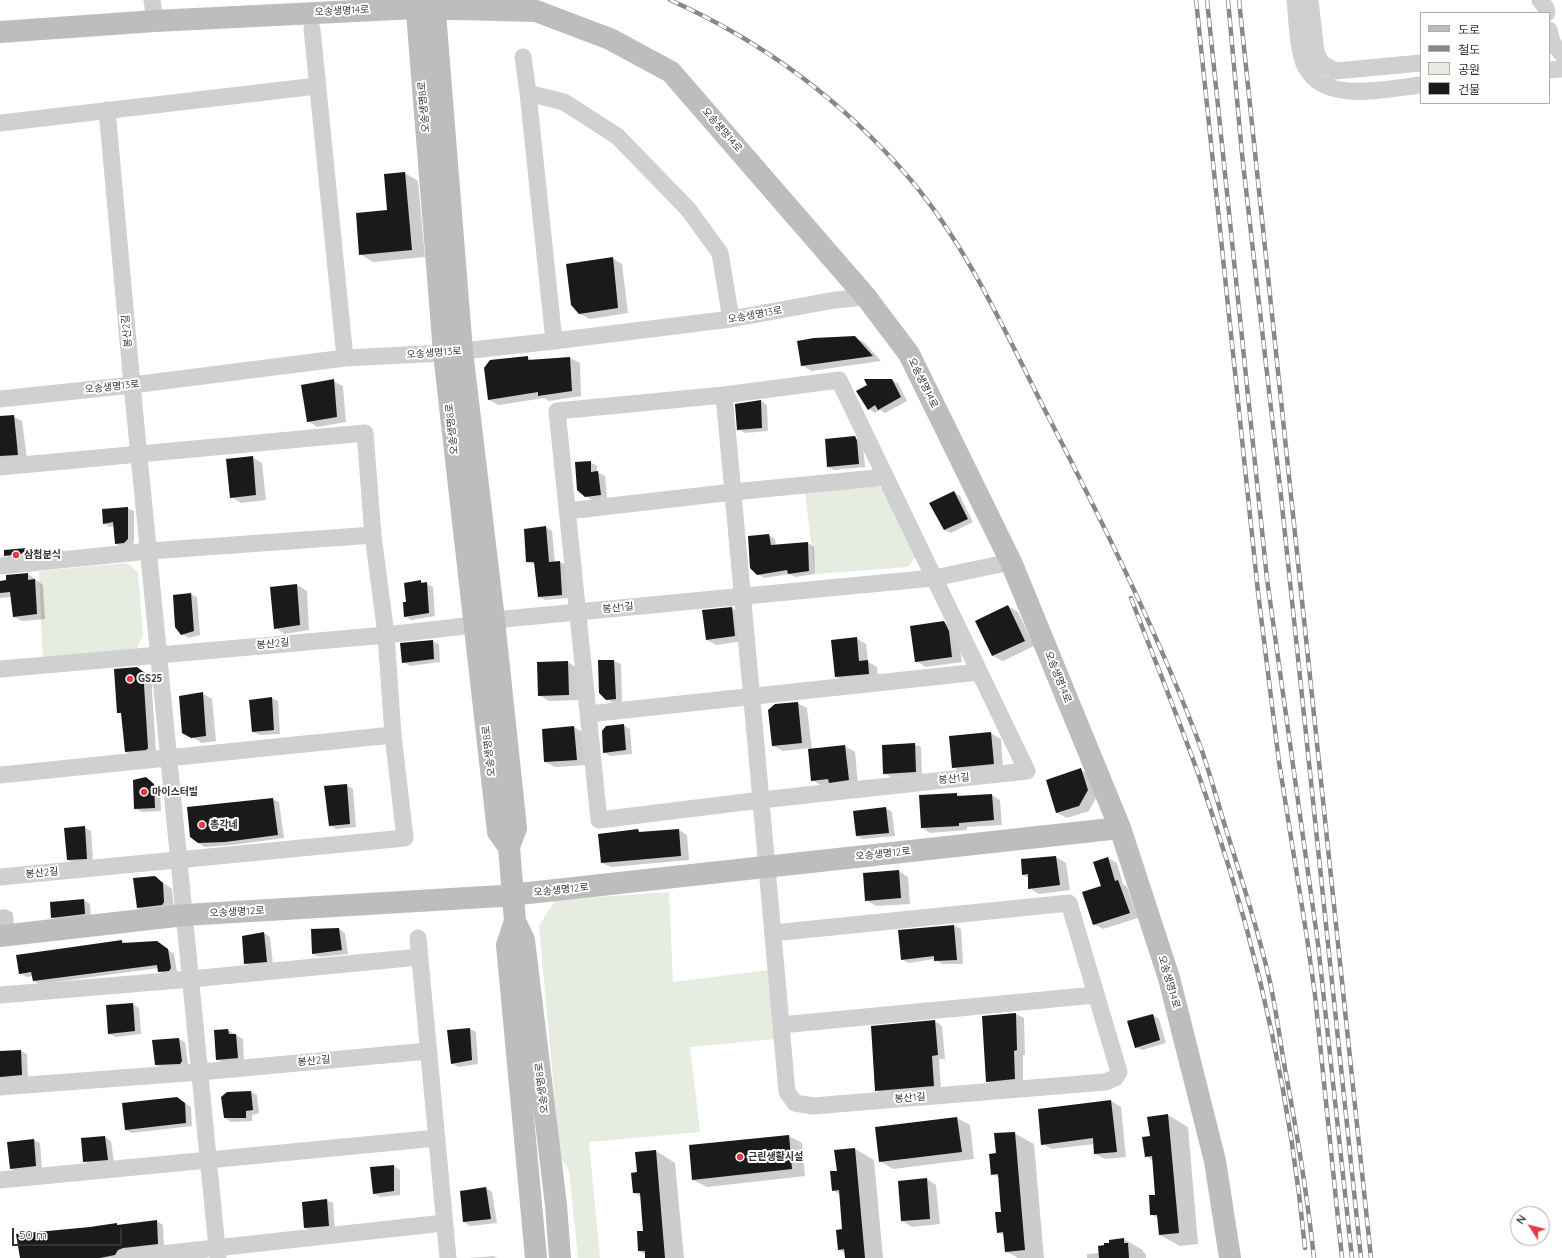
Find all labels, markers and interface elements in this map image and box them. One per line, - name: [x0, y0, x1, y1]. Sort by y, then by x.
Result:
- street label: 오송생명14로: [314, 4, 370, 18]
- legend: [1420, 12, 1550, 104]
- text: 도로: [1458, 22, 1480, 37]
- text: 철도: [1458, 42, 1480, 57]
- text: 공원: [1458, 62, 1480, 77]
- street label: 오송생명8로: [416, 81, 432, 133]
- text: 건물: [1458, 82, 1480, 97]
- street label: 오송생명14로: [699, 105, 745, 155]
- street label: 오송생명13로: [727, 304, 783, 326]
- street label: 봉산2길: [120, 314, 134, 348]
- street label: 오송생명13로: [406, 345, 462, 361]
- street label: 오송생명14로: [906, 356, 940, 410]
- street label: 오송생명13로: [84, 378, 140, 396]
- street label: 오송생명8로: [443, 403, 461, 455]
- place label: 삼첩분식: [24, 549, 61, 561]
- marker: 삼첩분식: [11, 550, 21, 560]
- street label: 봉산1길: [602, 600, 634, 616]
- street label: 봉산2길: [256, 637, 290, 651]
- street label: 오송생명14로: [1042, 649, 1074, 705]
- place label: GS25: [138, 673, 162, 685]
- marker: GS25: [125, 674, 135, 684]
- street label: 오송생명8로: [480, 725, 498, 777]
- street label: 봉산1길: [938, 771, 970, 787]
- place label: 마이스터빌: [152, 786, 198, 798]
- marker: 마이스터빌: [139, 787, 149, 797]
- place label: 총각네: [210, 819, 238, 831]
- marker: 총각네: [197, 820, 207, 830]
- street label: 오송생명12로: [855, 845, 911, 863]
- street label: 봉산2길: [25, 866, 59, 880]
- street label: 오송생명12로: [533, 881, 589, 899]
- street label: 오송생명12로: [209, 905, 265, 919]
- street label: 오송생명14로: [1156, 954, 1182, 1010]
- street label: 봉산2길: [297, 1054, 331, 1068]
- street label: 오송생명8로: [533, 1062, 551, 1114]
- street label: 봉산1길: [894, 1091, 926, 1105]
- place label: 근린생활시설: [748, 1151, 803, 1163]
- marker: 근린생활시설: [735, 1152, 745, 1162]
- north arrow: [1510, 1206, 1550, 1246]
- text: N: [1513, 1212, 1529, 1227]
- scale bar: [14, 1220, 124, 1246]
- text: 50 m: [19, 1227, 47, 1242]

